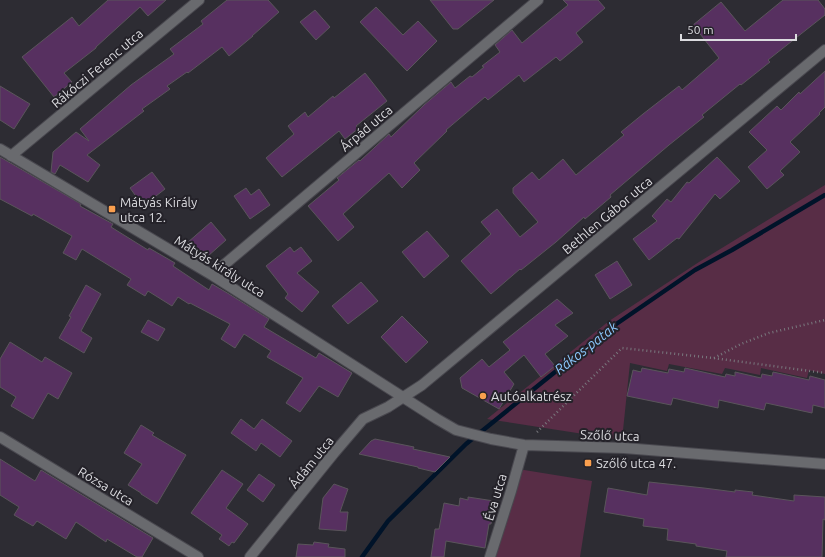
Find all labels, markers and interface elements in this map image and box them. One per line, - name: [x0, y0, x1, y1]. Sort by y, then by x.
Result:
- scale bar: [681, 16, 796, 42]
- text: 50 m: [687, 23, 714, 36]
- street label: Rákóczi Ferenc utca: [49, 26, 145, 110]
- street label: Árpád utca: [337, 101, 395, 154]
- street label: Bethlen Gábor utca: [559, 173, 655, 257]
- place label: Mátyás Király utca 12.: [120, 195, 197, 224]
- marker: Mátyás Király utca 12.: [107, 204, 117, 214]
- street label: Mátyás király utca: [172, 233, 268, 299]
- water label: Rákos-patak: [551, 318, 621, 378]
- place label: Autóalkatrész: [491, 389, 572, 403]
- marker: Autóalkatrész: [478, 391, 488, 401]
- street label: Szőlő utca: [580, 427, 640, 443]
- street label: Ádám utca: [285, 433, 336, 491]
- place label: Szőlő utca 47.: [596, 456, 676, 470]
- marker: Szőlő utca 47.: [583, 458, 593, 468]
- street label: Rózsa utca: [76, 464, 136, 508]
- street label: Éva utca: [480, 472, 509, 522]

